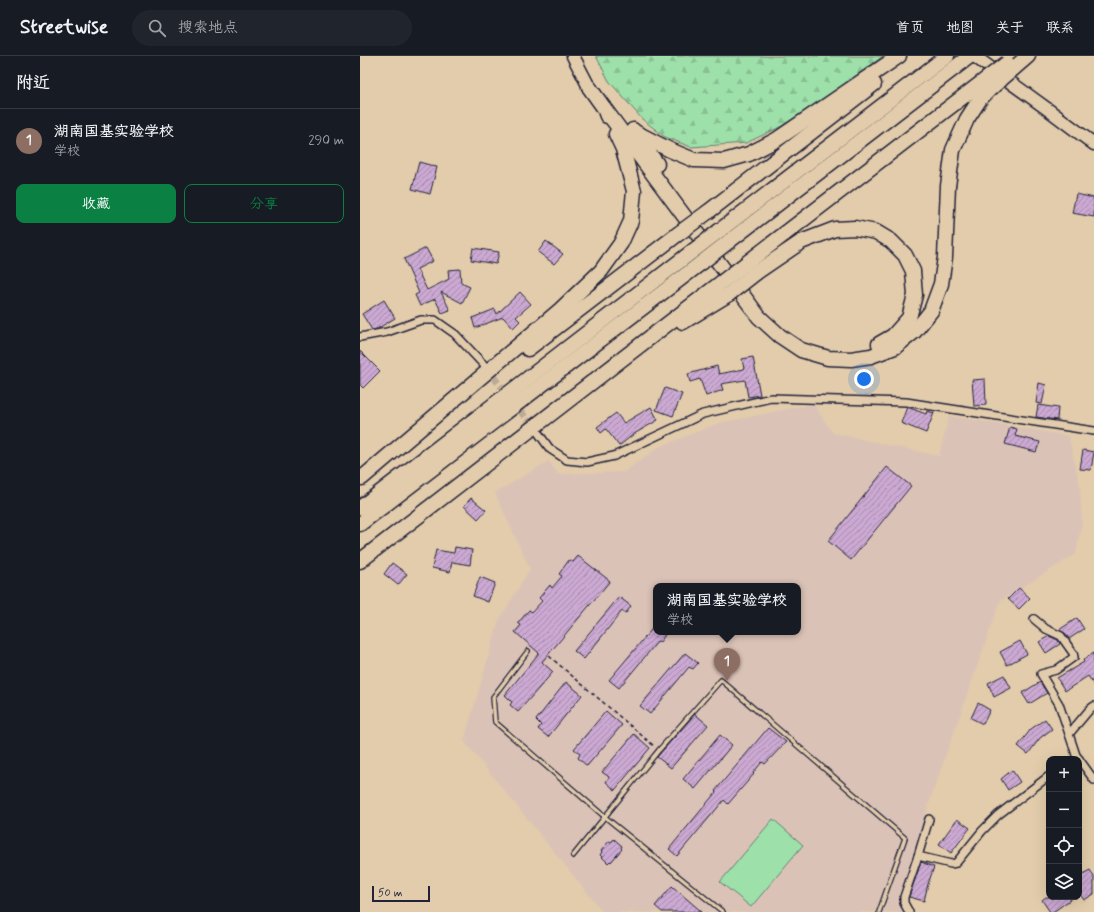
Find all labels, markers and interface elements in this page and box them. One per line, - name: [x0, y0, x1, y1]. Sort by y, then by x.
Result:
- search box: [132, 10, 412, 46]
- text: Streetwise: [20, 15, 108, 40]
- icon: search: [146, 17, 168, 39]
- text: 搜索地点: [178, 18, 238, 38]
- text: 首页: [896, 19, 924, 37]
- text: 地图: [946, 19, 974, 37]
- text: 关于: [996, 19, 1024, 37]
- text: 联系: [1046, 19, 1074, 37]
- text: 附近: [16, 72, 50, 94]
- text: 湖南国基实验学校: [54, 122, 174, 142]
- text: 1: [26, 132, 32, 149]
- text: 290 m: [308, 132, 344, 149]
- text: 学校: [54, 143, 80, 160]
- button: 收藏: [16, 184, 176, 223]
- button: 分享: [184, 184, 344, 223]
- your location: [854, 369, 874, 389]
- popup: [653, 583, 801, 635]
- text: 湖南国基实验学校: [667, 591, 787, 611]
- text: 学校: [667, 612, 693, 629]
- pin: 1: [714, 648, 740, 681]
- map controls: [1046, 756, 1082, 900]
- button: +: [1046, 756, 1082, 792]
- button: −: [1046, 792, 1082, 828]
- button: locate: [1046, 828, 1082, 864]
- button: layers: [1046, 864, 1082, 900]
- scale bar: [372, 884, 430, 903]
- text: 50 m: [378, 886, 403, 900]

